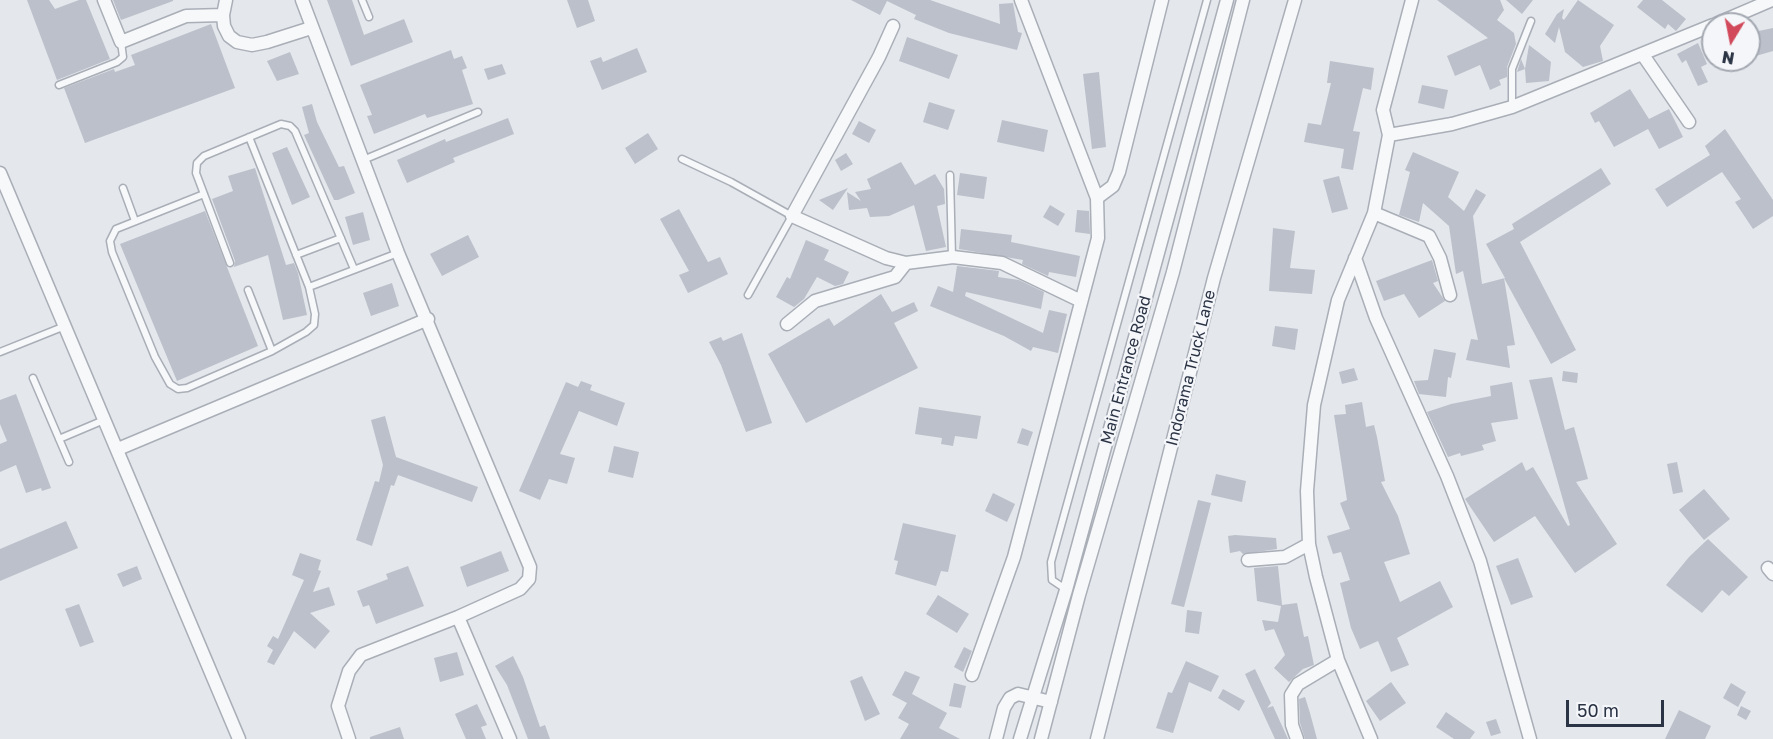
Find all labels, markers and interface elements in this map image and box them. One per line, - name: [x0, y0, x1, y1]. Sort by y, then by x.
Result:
- north arrow: [1701, 12, 1761, 72]
- text: N: [1720, 47, 1736, 69]
- street label: Indorama Truck Lane: [1162, 288, 1220, 448]
- street label: Main Entrance Road: [1097, 294, 1155, 446]
- scale bar: [1569, 688, 1666, 726]
- text: 50 m: [1577, 699, 1619, 721]

